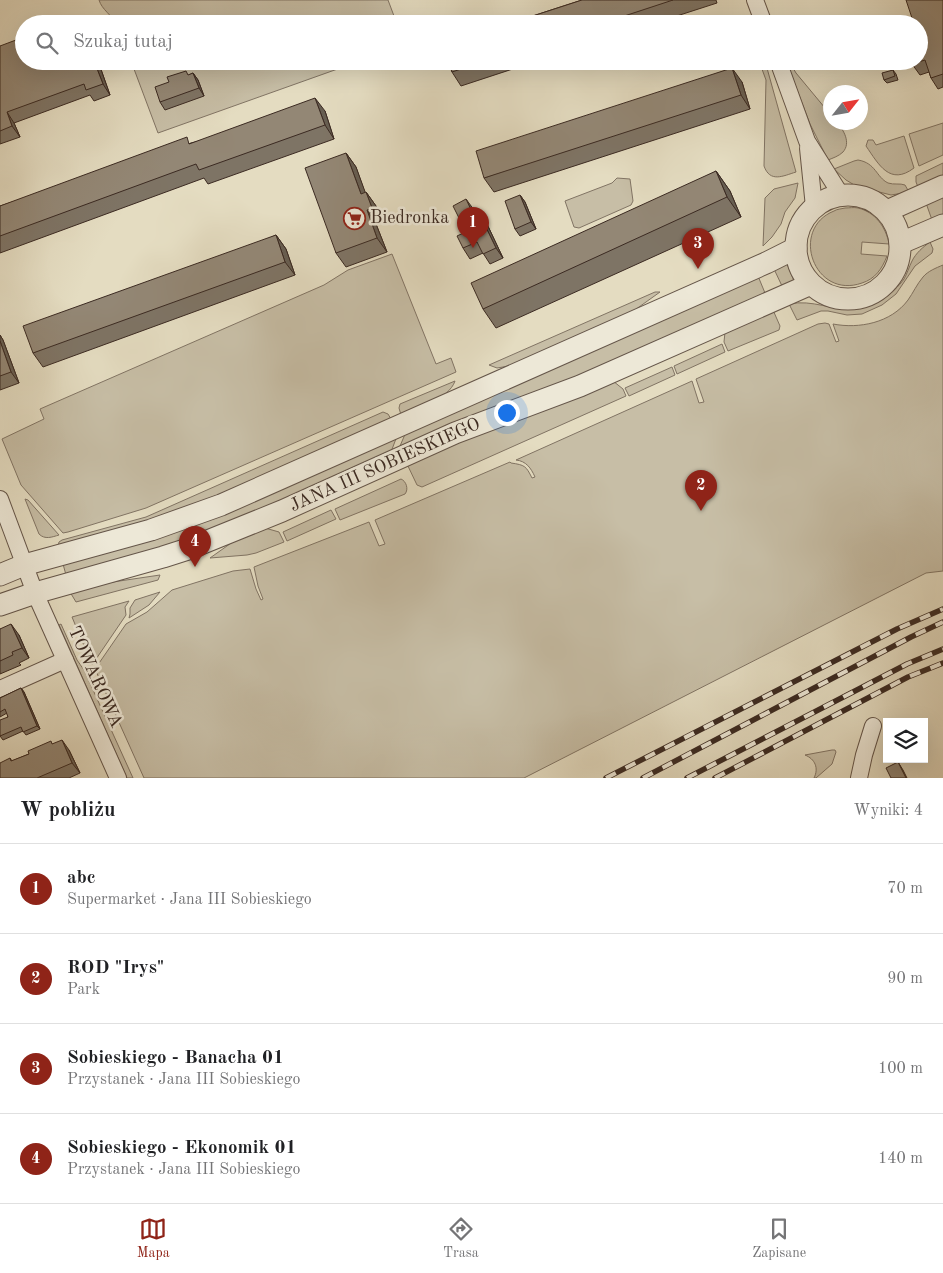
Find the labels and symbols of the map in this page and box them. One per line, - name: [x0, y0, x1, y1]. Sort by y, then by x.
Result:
- north arrow: [823, 85, 868, 130]
- supermarket icon: Biedronka: [342, 206, 366, 230]
- pin: 1: [457, 207, 489, 248]
- place label: Biedronka: [370, 209, 449, 227]
- pin: 3: [682, 228, 714, 269]
- your location: [494, 400, 520, 426]
- street label: JANA III SOBIESKIEGO: [287, 415, 483, 515]
- pin: 2: [685, 470, 717, 511]
- pin: 4: [179, 526, 211, 567]
- street label: TOWAROWA: [65, 624, 125, 731]

